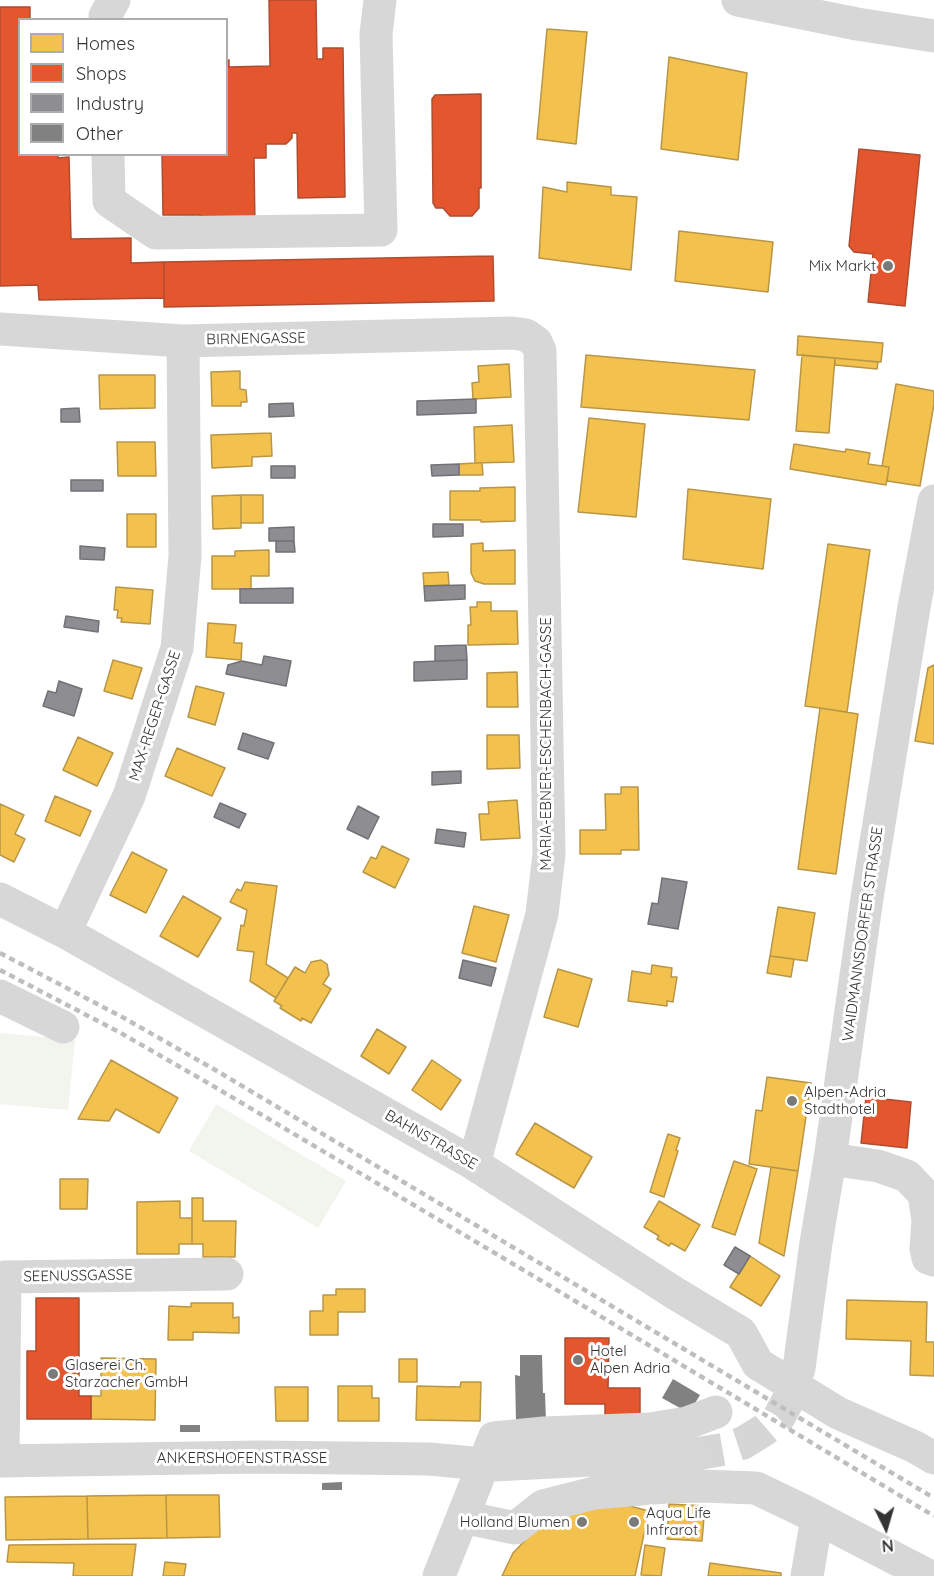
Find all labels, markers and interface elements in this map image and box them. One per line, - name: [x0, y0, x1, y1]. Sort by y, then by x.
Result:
- legend: [18, 18, 228, 156]
- text: Homes: [76, 32, 135, 55]
- text: Shops: [76, 62, 127, 85]
- text: Industry: [76, 92, 144, 115]
- text: Other: [76, 122, 123, 145]
- place label: Mix Markt: [809, 257, 876, 275]
- marker: Mix Markt: [881, 259, 895, 273]
- street label: BIRNENGASSE: [206, 329, 306, 349]
- street label: MARIA-EBNER-ESCHENBACH-GASSE: [537, 617, 555, 871]
- street label: MAX-REGER-GASSE: [125, 649, 185, 783]
- street label: WAIDMANNSDORFER STRASSE: [839, 825, 887, 1043]
- place label: Alpen-Adria Stadthotel: [804, 1083, 886, 1118]
- marker: Alpen-Adria Stadthotel: [785, 1094, 799, 1108]
- street label: BAHNSTRASSE: [382, 1106, 480, 1174]
- street label: SEENUSSGASSE: [23, 1266, 133, 1286]
- place label: Hotel Alpen Adria: [590, 1342, 670, 1377]
- marker: Hotel Alpen Adria: [571, 1353, 585, 1367]
- place label: Glaserei Ch. Starzacher GmbH: [65, 1356, 188, 1391]
- marker: Glaserei Ch. Starzacher GmbH: [46, 1367, 60, 1381]
- street label: ANKERSHOFENSTRASSE: [157, 1449, 327, 1467]
- north arrow: [856, 1498, 916, 1558]
- place label: Aqua Life Infrarot: [646, 1504, 711, 1539]
- place label: Holland Blumen: [460, 1513, 570, 1531]
- marker: Holland Blumen: [575, 1515, 589, 1529]
- marker: Aqua Life Infrarot: [627, 1515, 641, 1529]
- text: N: [881, 1535, 894, 1556]

